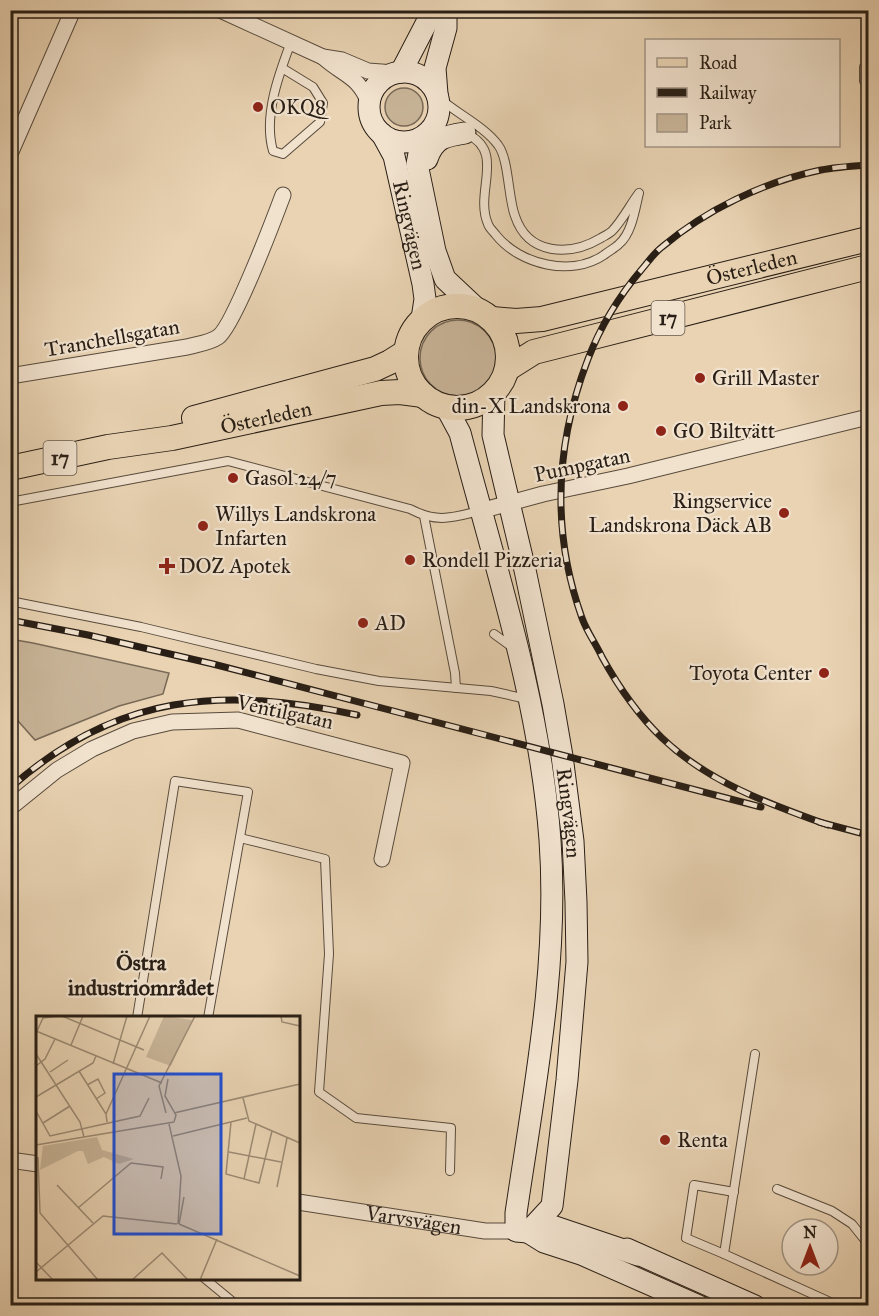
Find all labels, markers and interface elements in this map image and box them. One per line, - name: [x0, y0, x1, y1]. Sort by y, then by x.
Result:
- legend: [645, 39, 840, 147]
- text: Road: [699, 52, 737, 74]
- text: Railway: [699, 82, 757, 104]
- place label: OKQ8: [270, 94, 330, 120]
- marker: OKQ8: [251, 100, 265, 114]
- text: Park: [699, 112, 732, 134]
- street label: Ringvägen: [387, 178, 432, 272]
- street label: Österleden: [704, 244, 800, 291]
- road number: 17: [652, 301, 684, 335]
- street label: Tranchellsgatan: [42, 313, 182, 363]
- place label: Grill Master: [712, 365, 819, 391]
- marker: Grill Master: [693, 371, 707, 385]
- place label: din-X Landskrona: [452, 393, 611, 419]
- street label: Österleden: [218, 395, 314, 440]
- marker: din-X Landskrona: [616, 399, 630, 413]
- place label: GO Biltvätt: [673, 418, 776, 444]
- marker: GO Biltvätt: [654, 424, 668, 438]
- road number: 17: [44, 441, 76, 475]
- street label: Pumpgatan: [532, 442, 632, 488]
- place label: Gasol 24/7: [245, 465, 337, 491]
- marker: Gasol 24/7: [226, 471, 240, 485]
- place label: Ringservice Landskrona Däck AB: [589, 488, 772, 538]
- place label: Willys Landskrona Infarten: [215, 501, 376, 551]
- marker: Ringservice Landskrona Däck AB: [777, 506, 791, 520]
- marker: Willys Landskrona Infarten: [196, 519, 210, 533]
- place label: Rondell Pizzeria: [422, 547, 562, 573]
- place label: DOZ Apotek: [179, 553, 291, 579]
- marker: Rondell Pizzeria: [403, 553, 417, 567]
- marker: DOZ Apotek: [160, 559, 174, 573]
- place label: AD: [374, 610, 406, 636]
- marker: AD: [356, 616, 370, 630]
- place label: Toyota Center: [689, 660, 812, 686]
- marker: Toyota Center: [817, 666, 831, 680]
- street label: Ventilgatan: [233, 689, 336, 735]
- street label: Ringvägen: [551, 766, 587, 859]
- district label: Östra industriområdet: [68, 949, 214, 1001]
- inset map: [36, 1016, 300, 1280]
- place label: Renta: [677, 1127, 728, 1153]
- marker: Renta: [658, 1133, 672, 1147]
- street label: Varvsvägen: [363, 1200, 463, 1240]
- north arrow: [780, 1217, 840, 1277]
- text: N: [803, 1223, 817, 1242]

